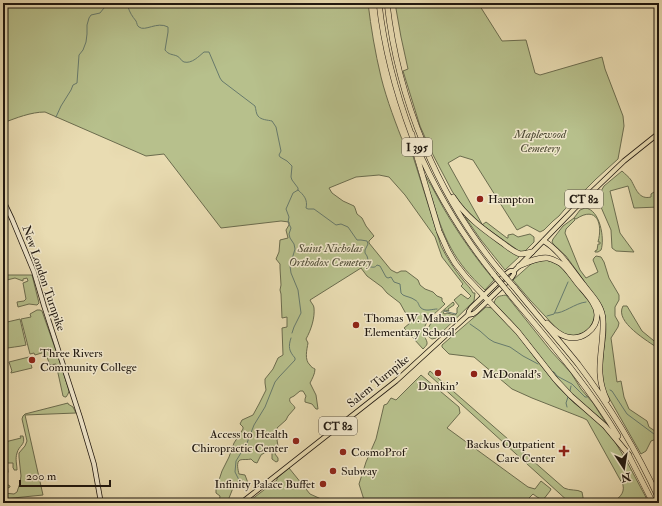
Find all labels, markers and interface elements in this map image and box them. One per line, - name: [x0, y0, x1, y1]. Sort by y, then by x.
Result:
- park label: Maplewood Cemetery: [513, 127, 567, 156]
- road number: I 395: [402, 138, 432, 156]
- road number: CT 82: [565, 190, 603, 208]
- place label: Hampton: [488, 192, 534, 207]
- marker: Hampton: [475, 194, 485, 204]
- street label: New London Turnpike: [18, 223, 69, 333]
- park label: Saint Nicholas Orthodox Cemetery: [289, 241, 372, 270]
- place label: Thomas W. Mahan Elementary School: [364, 311, 456, 340]
- marker: Thomas W. Mahan Elementary School: [351, 320, 361, 330]
- place label: Three Rivers Community College: [40, 346, 137, 375]
- street label: Salem Turnpike: [344, 352, 412, 411]
- marker: Three Rivers Community College: [27, 355, 37, 365]
- place label: McDonald's: [482, 367, 541, 382]
- marker: Dunkin': [433, 368, 443, 378]
- marker: McDonald's: [469, 369, 479, 379]
- place label: Dunkin': [418, 379, 458, 394]
- road number: CT 82: [319, 417, 357, 435]
- place label: Access to Health Chiropractic Center: [192, 427, 289, 456]
- marker: Access to Health Chiropractic Center: [291, 436, 301, 446]
- place label: Backus Outpatient Care Center: [466, 437, 556, 466]
- place label: CosmoProf: [351, 445, 408, 460]
- marker: Backus Outpatient Care Center: [558, 445, 570, 457]
- marker: CosmoProf: [338, 447, 348, 457]
- north arrow: [604, 448, 644, 488]
- scale bar: [20, 462, 110, 488]
- place label: Subway: [341, 464, 378, 479]
- marker: Subway: [328, 466, 338, 476]
- text: 200 m: [26, 469, 57, 484]
- text: N: [619, 470, 633, 485]
- place label: Infinity Palace Buffet: [214, 477, 315, 492]
- marker: Infinity Palace Buffet: [318, 479, 328, 489]

